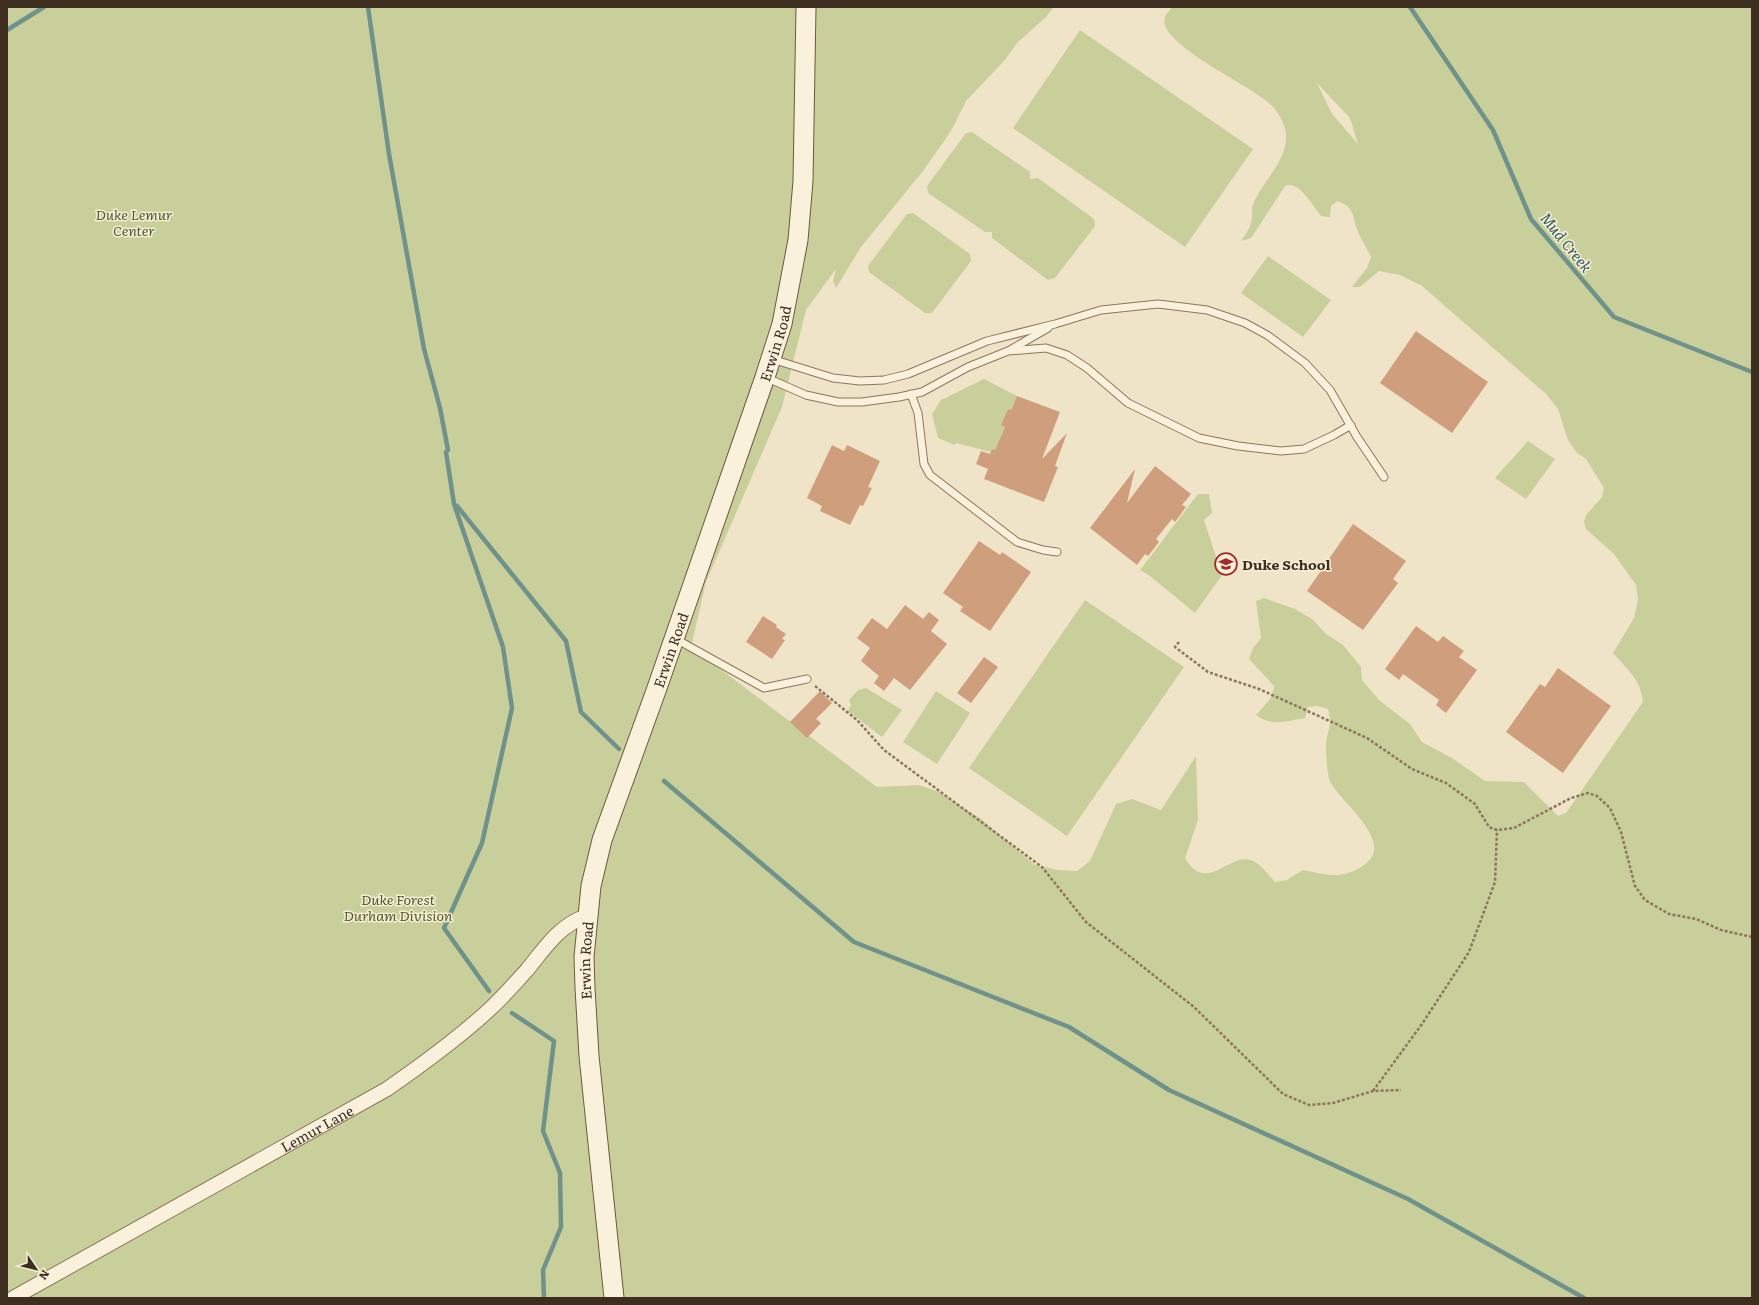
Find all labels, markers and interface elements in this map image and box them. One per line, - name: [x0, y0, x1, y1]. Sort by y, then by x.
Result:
- park label: Duke Lemur Center: [96, 204, 173, 240]
- water label: Mud Creek: [1536, 207, 1599, 278]
- street label: Erwin Road: [754, 303, 795, 384]
- school or university icon: Duke School: [1213, 551, 1239, 577]
- place label: Duke School: [1242, 554, 1330, 574]
- street label: Erwin Road: [648, 609, 693, 690]
- park label: Duke Forest Durham Division: [344, 889, 453, 925]
- street label: Erwin Road: [574, 920, 598, 1000]
- street label: Lemur Lane: [277, 1100, 357, 1157]
- north arrow: [16, 1249, 56, 1289]
- text: N: [36, 1267, 54, 1284]

